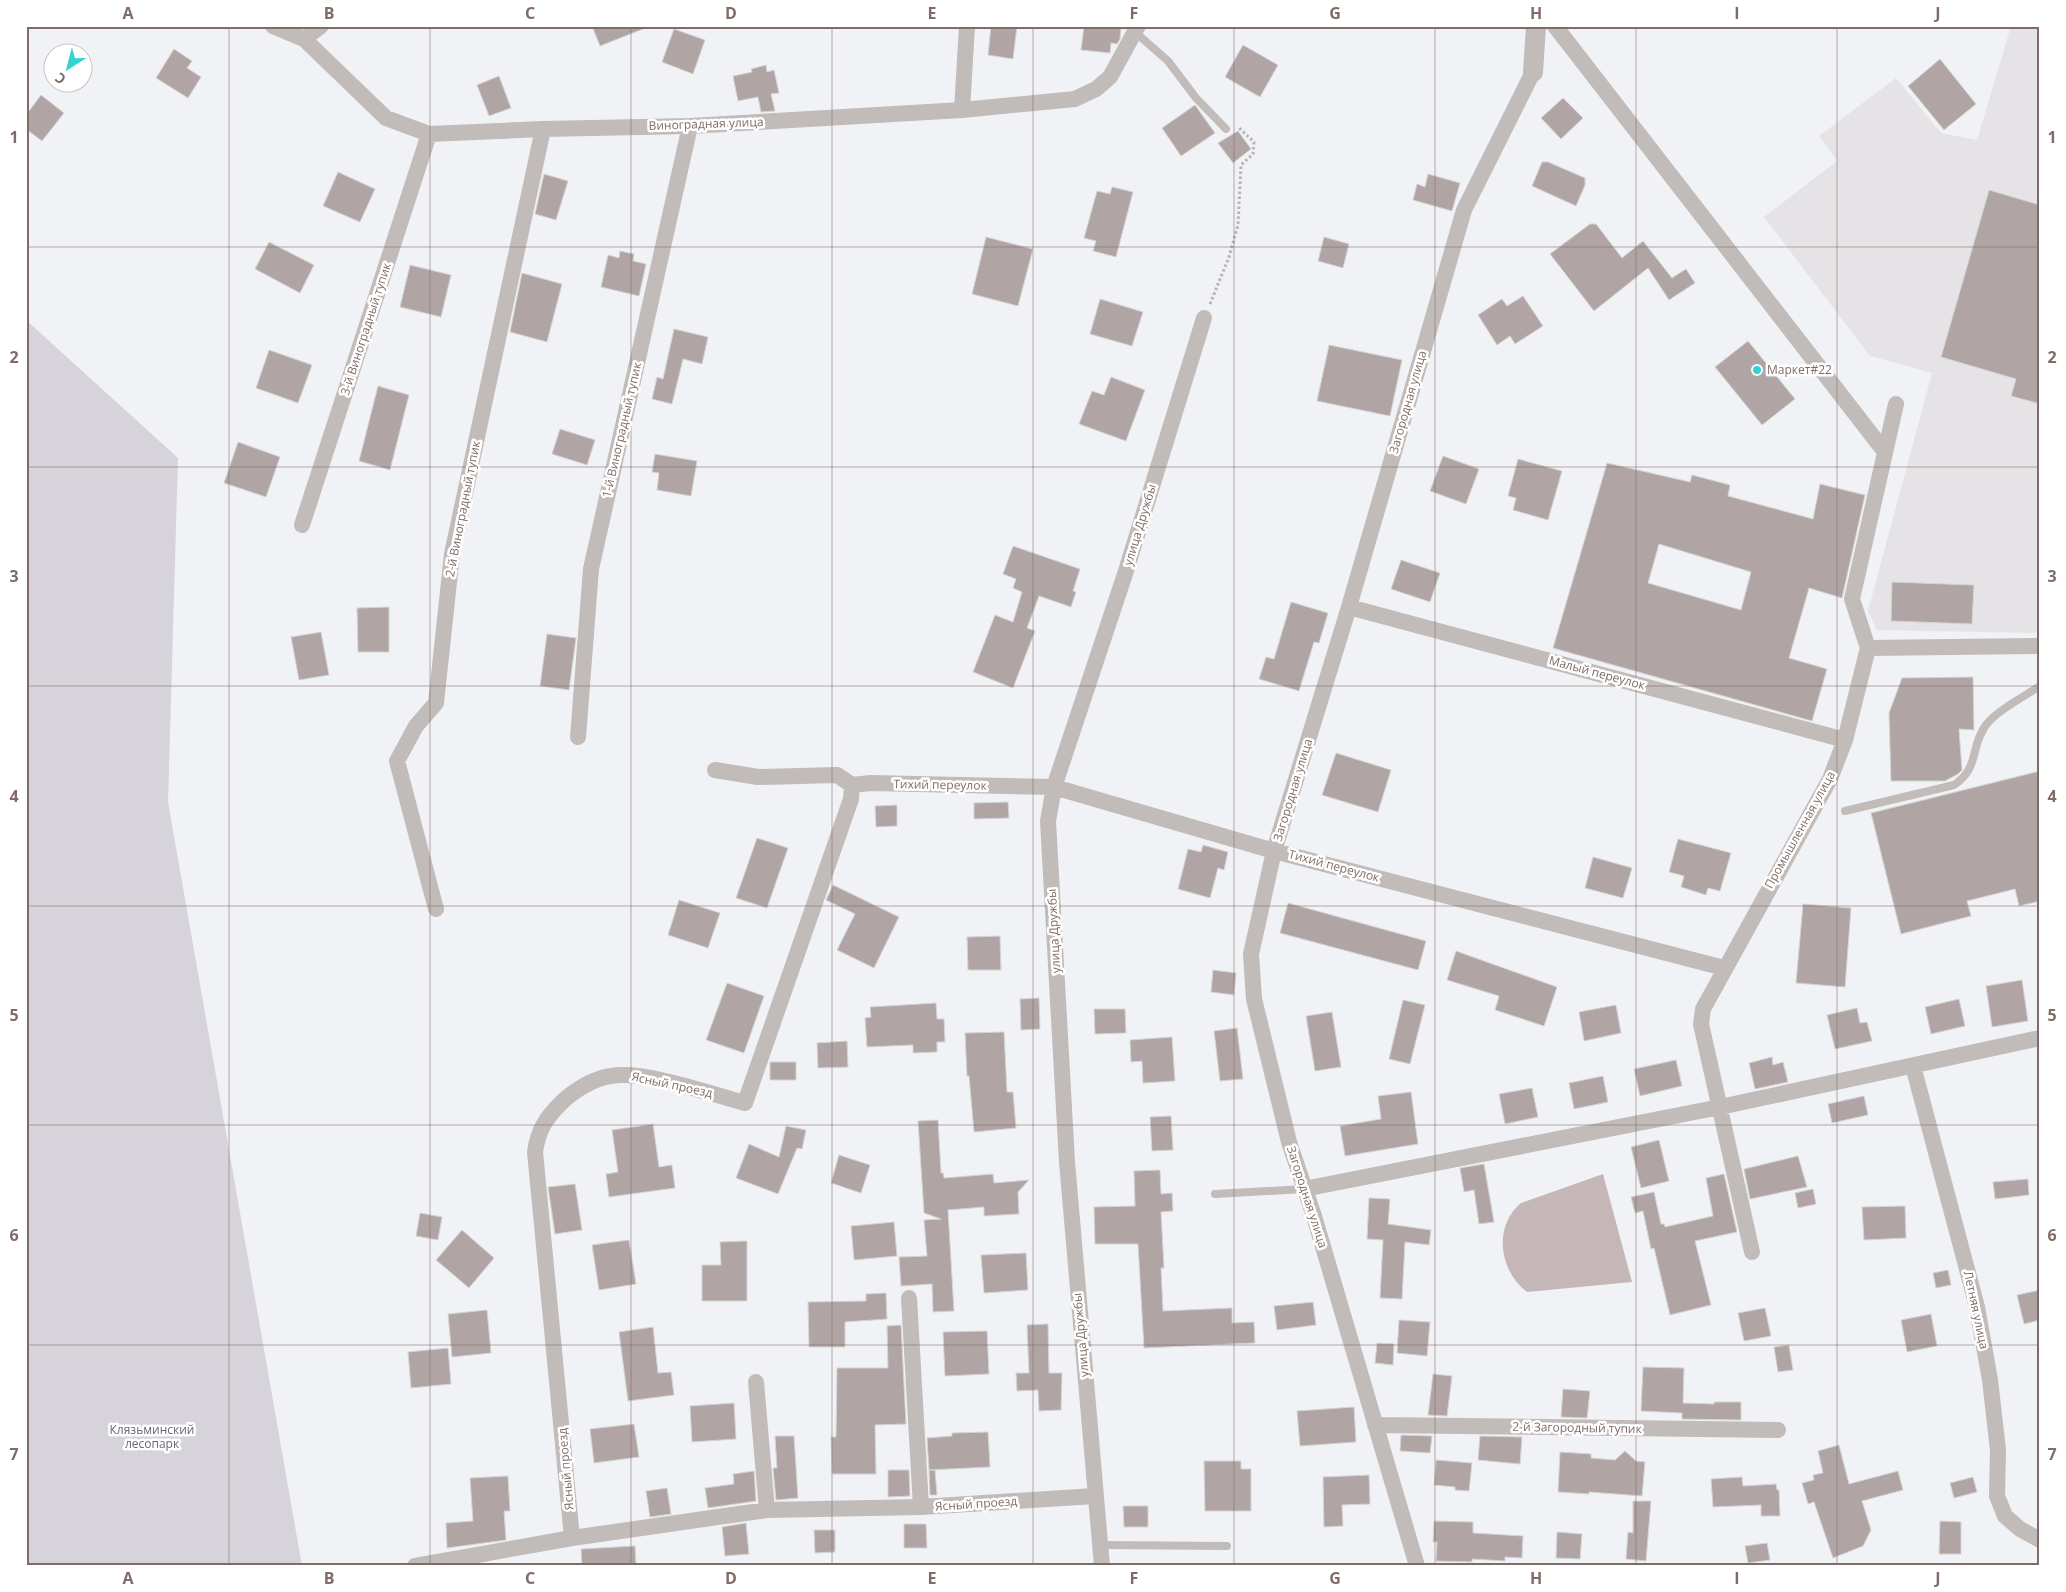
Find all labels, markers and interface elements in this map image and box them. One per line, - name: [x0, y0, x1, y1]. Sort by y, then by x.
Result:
- text: A: [122, 2, 134, 24]
- text: B: [324, 2, 334, 24]
- text: C: [525, 2, 535, 24]
- text: D: [725, 2, 737, 24]
- text: E: [928, 2, 937, 24]
- text: F: [1130, 2, 1138, 24]
- text: G: [1329, 2, 1341, 24]
- text: H: [1530, 2, 1542, 24]
- text: I: [1734, 2, 1740, 24]
- text: J: [1933, 2, 1941, 24]
- north arrow: [42, 42, 92, 92]
- text: С: [51, 69, 69, 89]
- street label: Виноградная улица: [648, 113, 764, 134]
- text: 1: [9, 126, 19, 148]
- text: 1: [2047, 126, 2057, 148]
- street label: 3-й Виноградный тупик: [336, 260, 395, 397]
- text: 2: [9, 346, 19, 368]
- text: 2: [2047, 346, 2057, 368]
- street label: Загородная улица: [1385, 348, 1430, 455]
- street label: 1-й Виноградный тупик: [598, 360, 646, 499]
- place label: Маркет#22: [1767, 361, 1832, 378]
- marker: Маркет#22: [1751, 364, 1763, 376]
- street label: 2-й Виноградный тупик: [441, 439, 484, 578]
- street label: улица Дружбы: [1119, 482, 1160, 568]
- text: 3: [9, 565, 19, 587]
- text: 3: [2047, 565, 2057, 587]
- street label: Малый переулок: [1547, 652, 1648, 694]
- street label: Загородная улица: [1269, 737, 1316, 843]
- street label: Промышленная улица: [1760, 768, 1839, 892]
- street label: Тихий переулок: [893, 775, 988, 794]
- text: 4: [9, 785, 19, 807]
- text: 4: [2047, 785, 2057, 807]
- street label: Тихий переулок: [1287, 845, 1382, 886]
- street label: улица Дружбы: [1043, 888, 1064, 974]
- text: 5: [9, 1004, 19, 1026]
- text: 5: [2047, 1004, 2057, 1026]
- street label: Ясный проезд: [630, 1068, 714, 1101]
- street label: Загородная улица: [1283, 1144, 1332, 1250]
- text: 6: [9, 1224, 19, 1246]
- text: 6: [2047, 1224, 2057, 1246]
- street label: Летняя улица: [1960, 1269, 1993, 1351]
- street label: улица Дружбы: [1068, 1292, 1093, 1378]
- street label: 2-й Загородный тупик: [1512, 1418, 1643, 1437]
- park label: Клязьминский лесопарк: [110, 1421, 194, 1452]
- street label: Ясный проезд: [553, 1427, 578, 1511]
- text: 7: [9, 1443, 19, 1465]
- text: 7: [2047, 1443, 2057, 1465]
- street label: Ясный проезд: [934, 1492, 1018, 1515]
- text: A: [122, 1567, 134, 1589]
- text: B: [324, 1567, 334, 1589]
- text: C: [525, 1567, 535, 1589]
- text: D: [725, 1567, 737, 1589]
- text: E: [928, 1567, 937, 1589]
- text: F: [1130, 1567, 1138, 1589]
- text: G: [1329, 1567, 1341, 1589]
- text: H: [1530, 1567, 1542, 1589]
- text: I: [1734, 1567, 1740, 1589]
- text: J: [1933, 1567, 1941, 1589]

